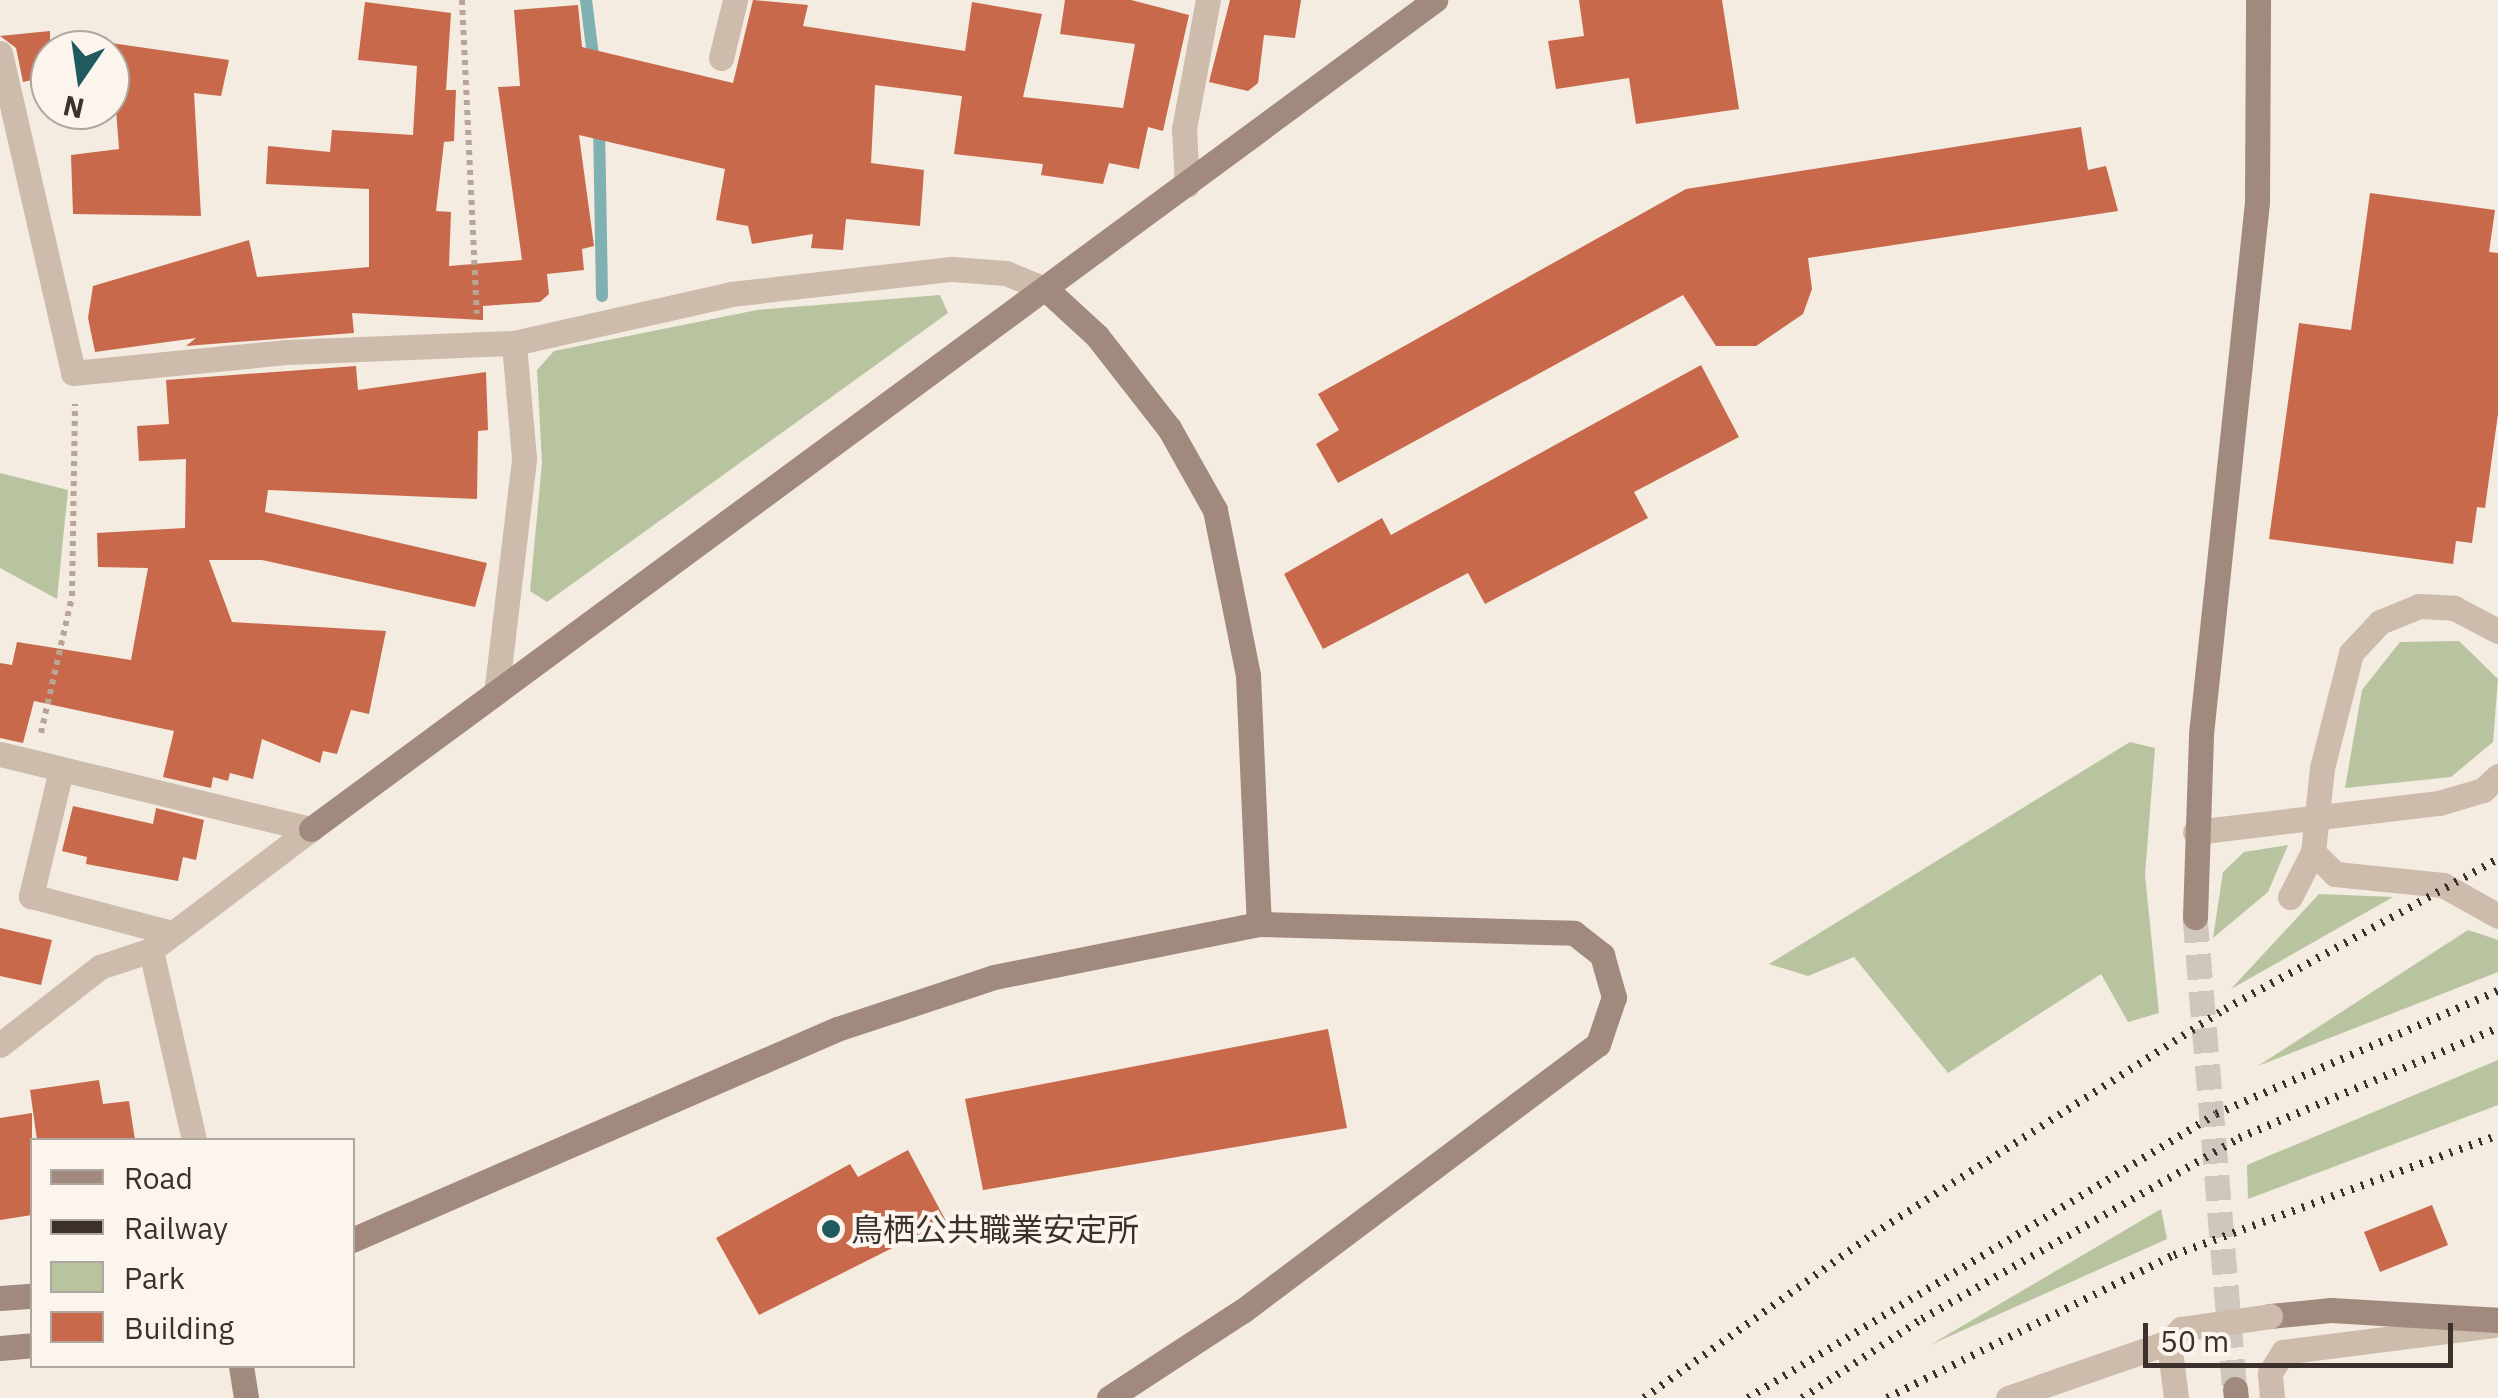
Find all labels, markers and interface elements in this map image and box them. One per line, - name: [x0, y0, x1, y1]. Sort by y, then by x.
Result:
- north arrow: [30, 30, 130, 130]
- text: N: [60, 87, 88, 128]
- legend: [30, 1138, 355, 1368]
- text: Road: [124, 1158, 193, 1197]
- text: Railway: [124, 1208, 228, 1247]
- place label: 鳥栖公共職業安定所: [851, 1210, 1139, 1248]
- marker: 鳥栖公共職業安定所: [820, 1218, 842, 1240]
- text: Park: [124, 1258, 185, 1297]
- scale bar: [2148, 1303, 2458, 1365]
- text: Building: [124, 1308, 234, 1347]
- text: 50 m: [2160, 1321, 2229, 1360]

